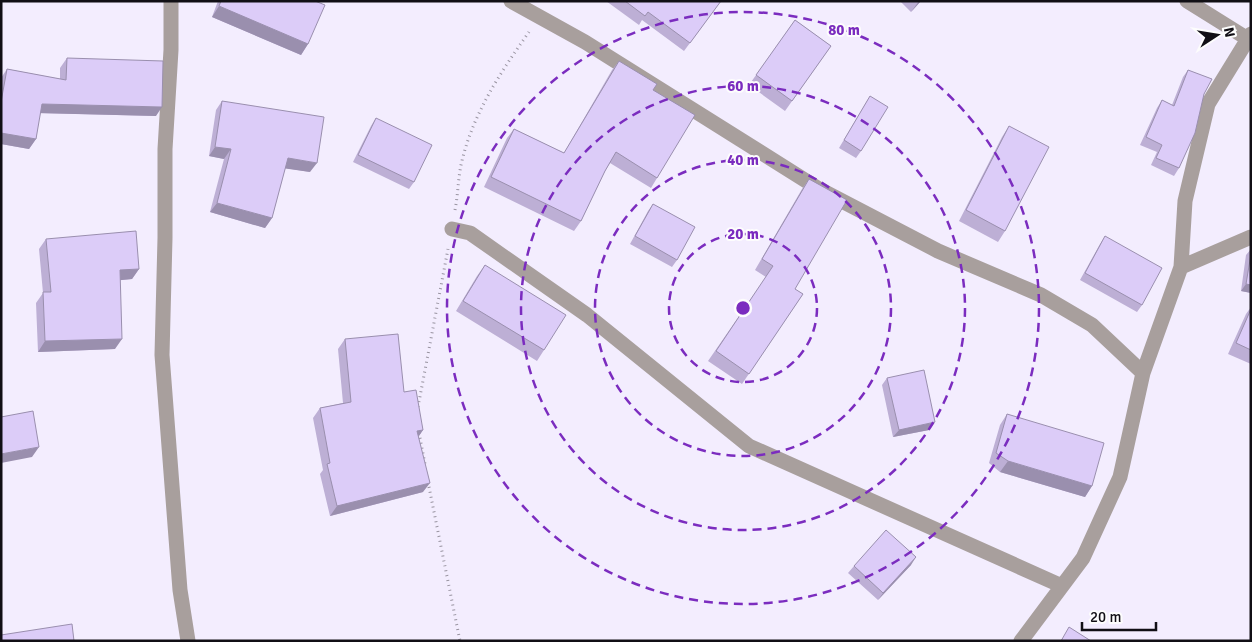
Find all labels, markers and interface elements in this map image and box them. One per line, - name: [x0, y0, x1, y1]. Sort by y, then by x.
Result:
- north arrow: [1192, 10, 1242, 60]
- text: 80 m: [828, 21, 860, 39]
- text: N: [1220, 26, 1239, 39]
- text: 60 m: [727, 77, 759, 95]
- text: 40 m: [727, 151, 759, 169]
- text: 20 m: [727, 225, 759, 243]
- centre of rings: [734, 299, 752, 317]
- scale bar: [1082, 600, 1156, 632]
- text: 20 m: [1090, 608, 1121, 626]

